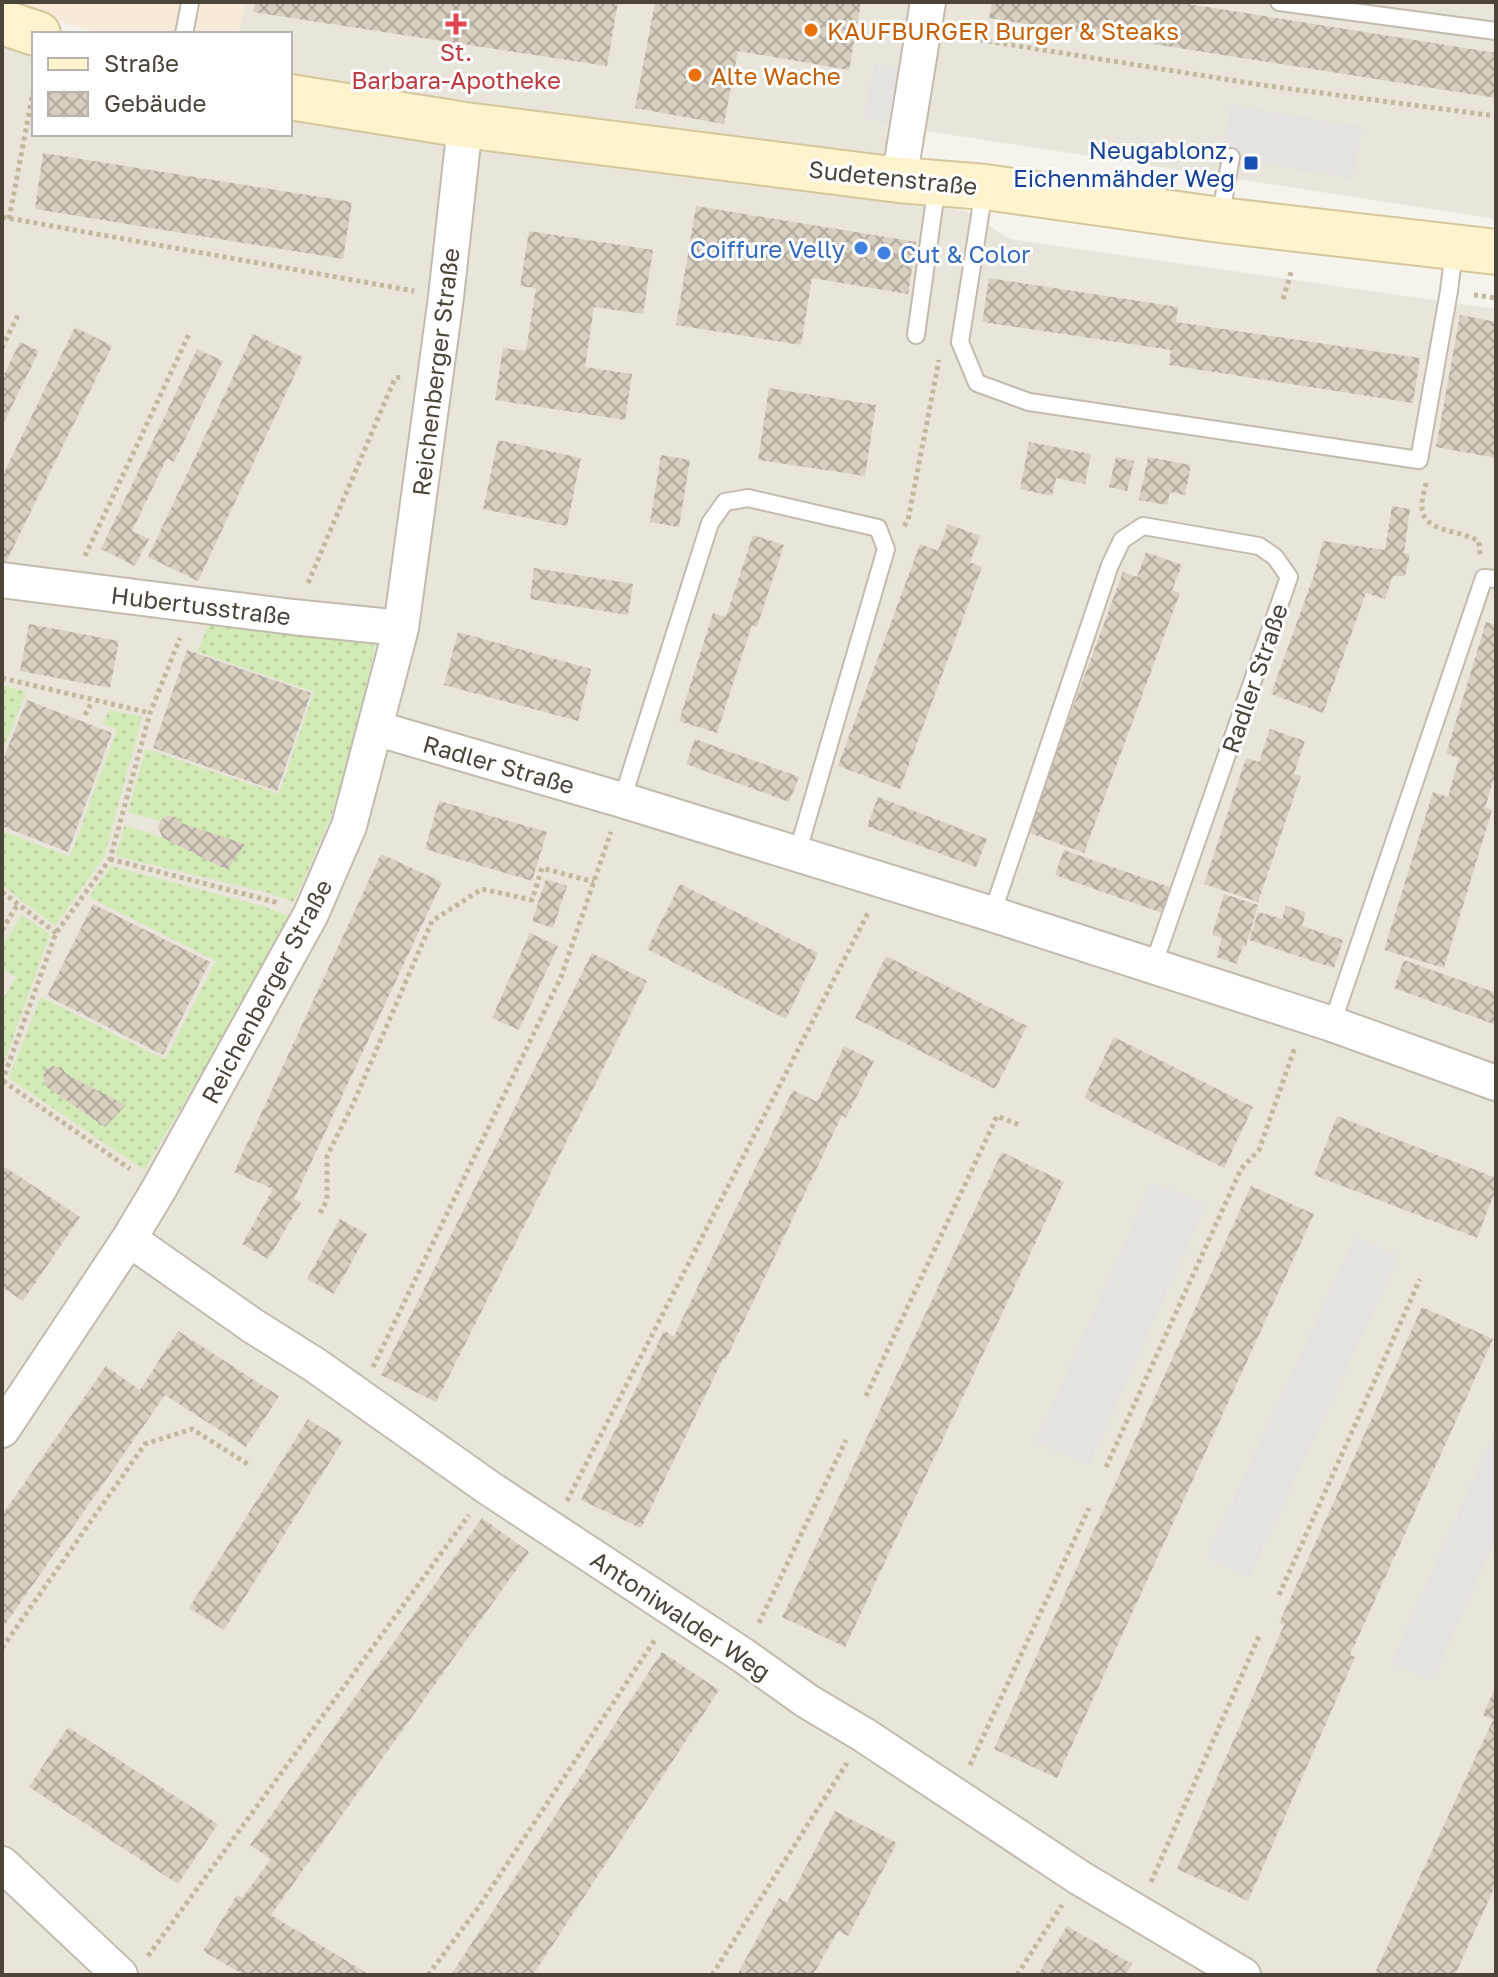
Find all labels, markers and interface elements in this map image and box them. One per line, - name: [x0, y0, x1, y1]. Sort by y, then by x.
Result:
- marker: St. Barbara-Apotheke: [447, 15, 465, 33]
- place label: KAUFBURGER Burger & Steaks: [827, 16, 1179, 45]
- marker: KAUFBURGER Burger & Steaks: [802, 21, 820, 39]
- legend: [32, 32, 292, 136]
- place label: St. Barbara-Apotheke: [351, 37, 561, 94]
- text: Straße: [104, 48, 179, 77]
- place label: Alte Wache: [711, 61, 841, 90]
- marker: Alte Wache: [686, 66, 704, 84]
- text: Gebäude: [104, 88, 206, 117]
- place label: Neugablonz, Eichenmähder Weg: [1013, 135, 1235, 192]
- street label: Sudetenstraße: [807, 154, 979, 200]
- marker: Neugablonz, Eichenmähder Weg: [1242, 154, 1260, 172]
- place label: Coiffure Velly: [690, 234, 845, 263]
- marker: Coiffure Velly: [852, 239, 870, 257]
- place label: Cut & Color: [900, 239, 1030, 268]
- marker: Cut & Color: [875, 244, 893, 262]
- street label: Reichenberger Straße: [405, 246, 465, 498]
- street label: Hubertusstraße: [109, 580, 293, 630]
- street label: Radler Straße: [1215, 599, 1293, 757]
- street label: Radler Straße: [420, 729, 578, 799]
- street label: Reichenberger Straße: [195, 874, 337, 1108]
- street label: Antoniwalder Weg: [586, 1544, 776, 1686]

